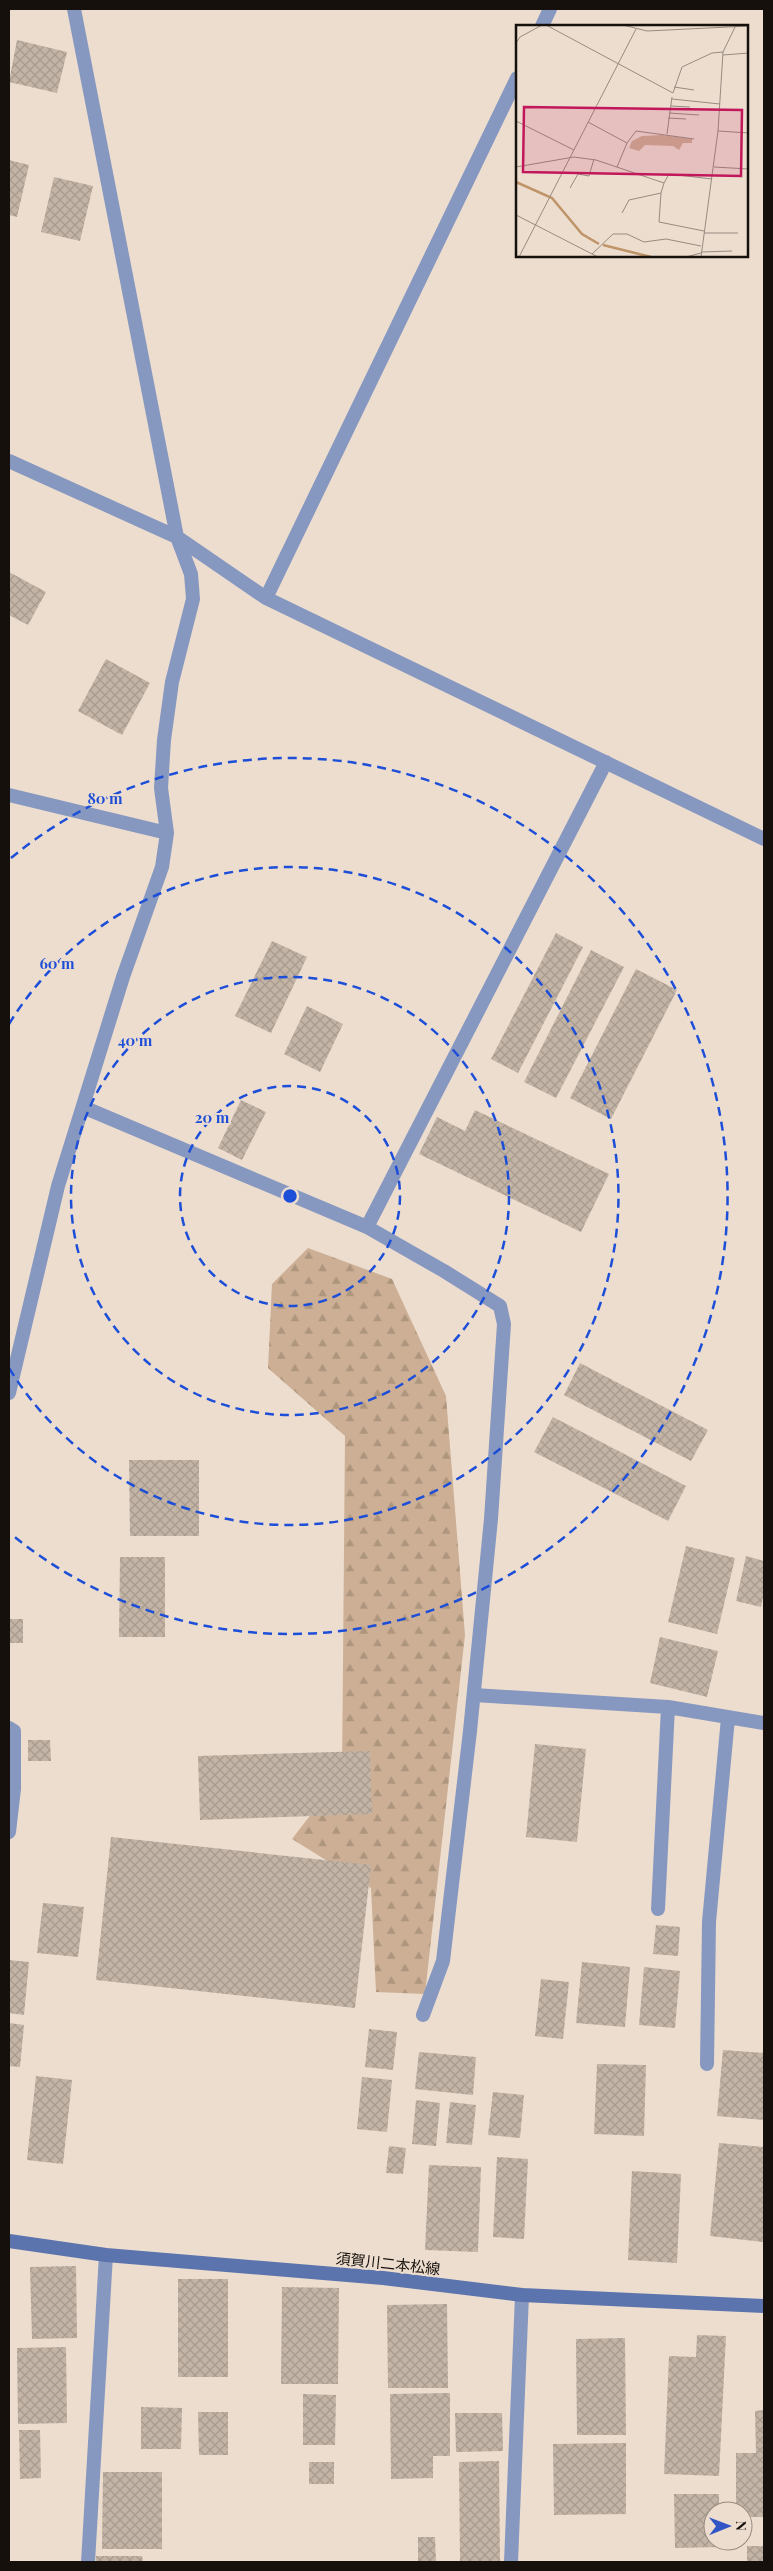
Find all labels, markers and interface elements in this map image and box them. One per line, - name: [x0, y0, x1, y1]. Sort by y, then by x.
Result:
- inset map: [516, 25, 748, 258]
- text: 80 m: [87, 788, 123, 808]
- text: 60 m: [39, 953, 75, 973]
- text: 40 m: [118, 1030, 153, 1050]
- text: 20 m: [195, 1107, 230, 1127]
- centre of rings: [281, 1187, 299, 1205]
- street label: 須賀川二本松線: [335, 2248, 441, 2278]
- north arrow: [703, 2501, 753, 2551]
- text: N: [732, 2521, 751, 2531]

